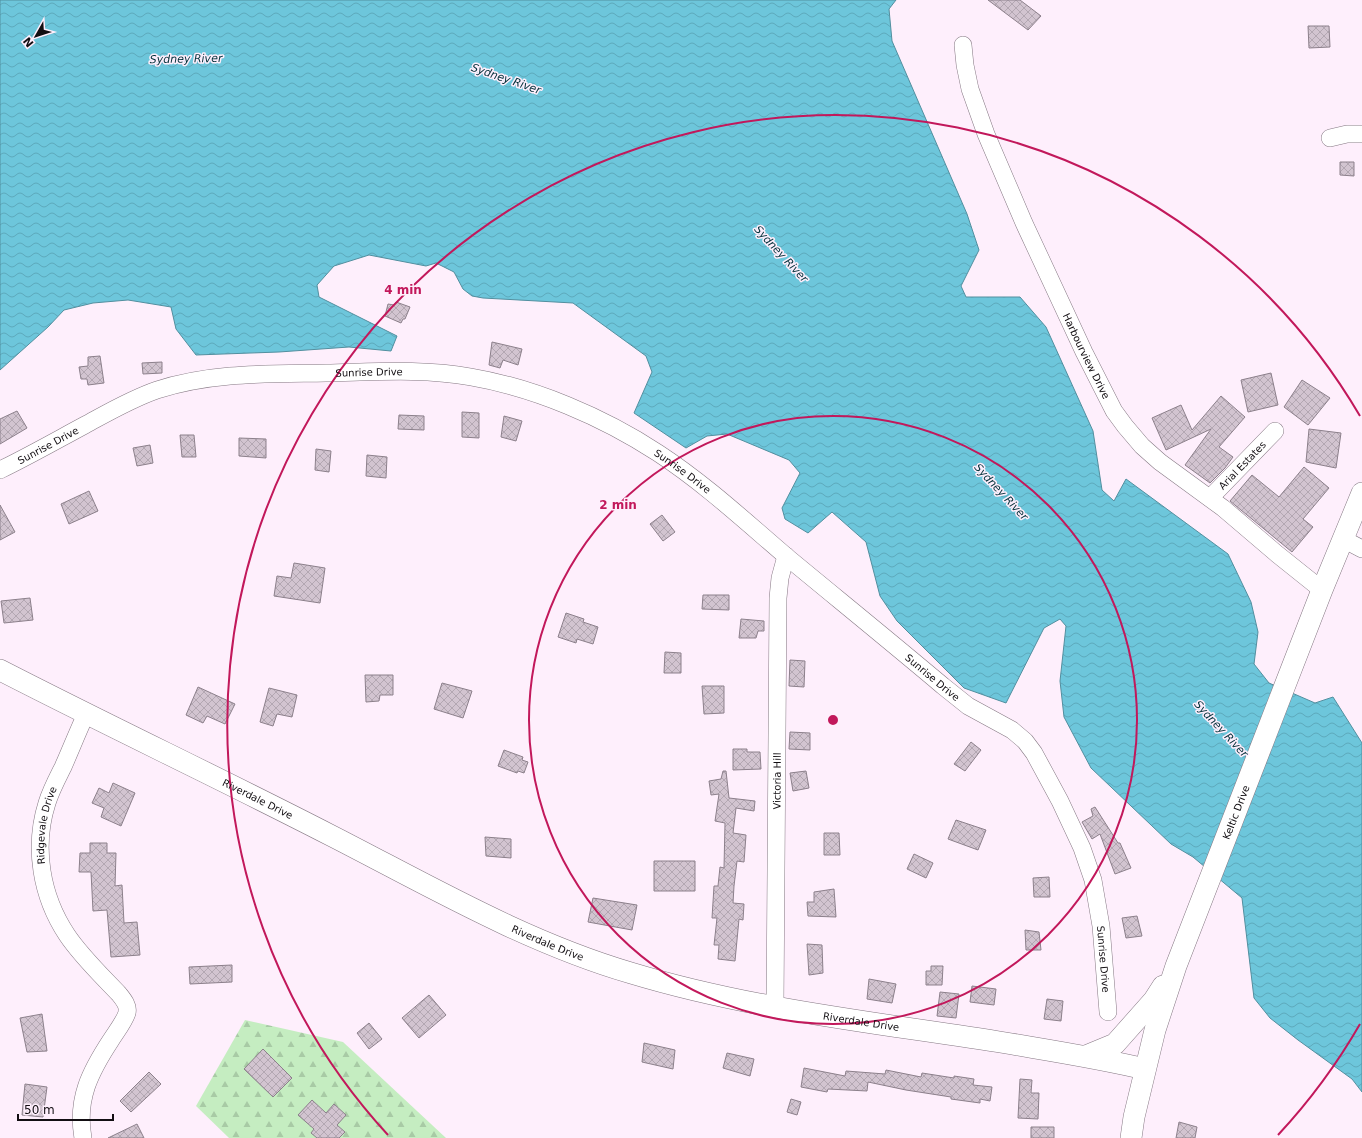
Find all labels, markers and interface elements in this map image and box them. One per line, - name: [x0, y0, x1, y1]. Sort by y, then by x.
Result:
- north arrow: [16, 16, 56, 56]
- text: N: [21, 34, 37, 50]
- water label: Sydney River: [150, 52, 224, 66]
- water label: Sydney River: [469, 61, 544, 97]
- water label: Sydney River: [751, 223, 812, 286]
- text: 4 min: [384, 283, 422, 297]
- street label: Harbourview Drive: [1061, 311, 1112, 400]
- street label: Sunrise Drive: [335, 366, 403, 378]
- street label: Sunrise Drive: [16, 424, 80, 466]
- street label: Arial Estates: [1216, 439, 1268, 491]
- street label: Sunrise Drive: [652, 447, 713, 495]
- water label: Sydney River: [971, 461, 1032, 524]
- text: 2 min: [599, 498, 637, 512]
- street label: Sunrise Drive: [903, 652, 962, 703]
- water label: Sydney River: [1191, 698, 1252, 761]
- centre of rings: [826, 713, 840, 727]
- street label: Victoria Hill: [771, 752, 782, 810]
- street label: Riverdale Drive: [221, 776, 295, 821]
- street label: Keltic Drive: [1220, 784, 1251, 841]
- street label: Ridgevale Drive: [35, 785, 58, 865]
- street label: Riverdale Drive: [510, 923, 585, 962]
- street label: Sunrise Drive: [1095, 925, 1112, 993]
- street label: Riverdale Drive: [822, 1010, 900, 1032]
- scale bar: [18, 1096, 113, 1122]
- text: 50 m: [24, 1103, 55, 1117]

